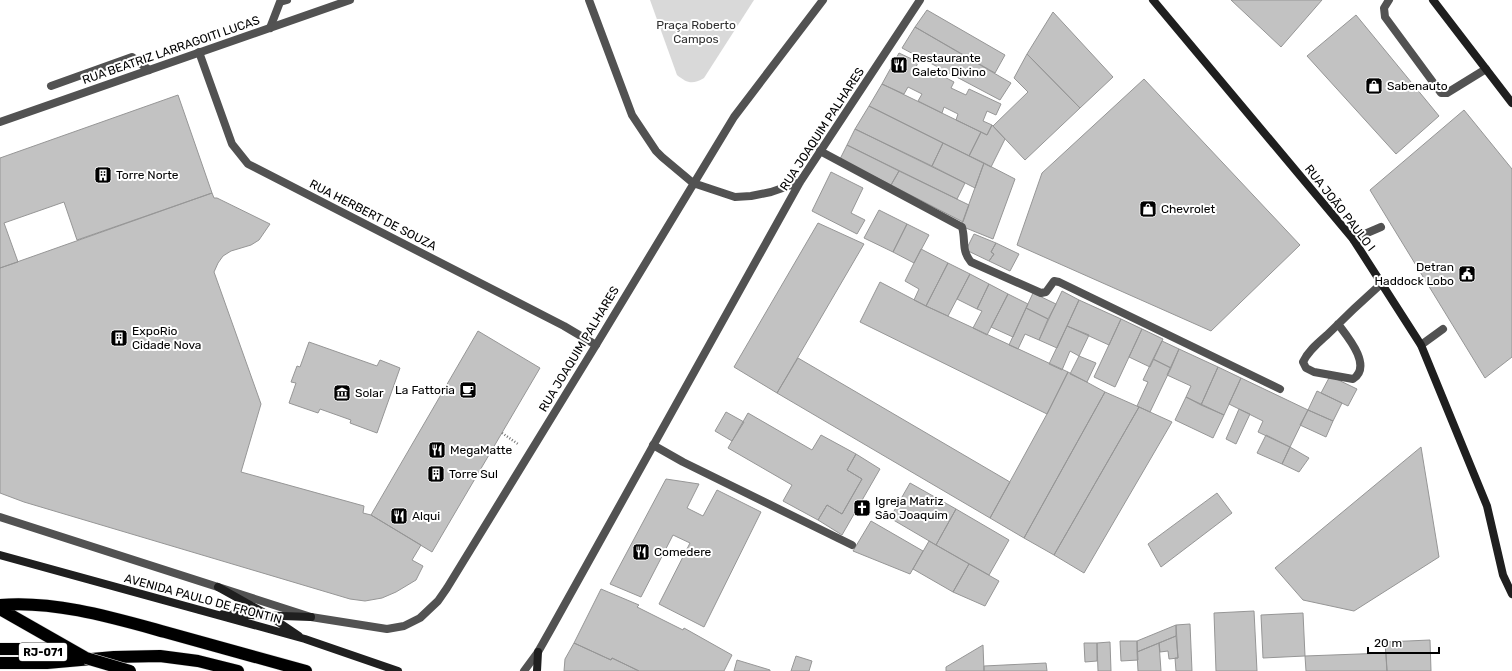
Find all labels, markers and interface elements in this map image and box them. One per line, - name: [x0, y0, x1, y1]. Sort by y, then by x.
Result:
- street label: RUA BEATRIZ LARRAGOITI LUCAS: [80, 13, 262, 87]
- park label: Praça Roberto Campos: [656, 18, 736, 46]
- place label: Restaurante Galeto Divino: [912, 51, 986, 79]
- restaurant icon: Restaurante Galeto Divino: [889, 55, 909, 75]
- street label: RUA JOAQUIM PALHARES: [777, 65, 867, 193]
- shop icon: Sabenauto: [1364, 76, 1384, 96]
- place label: Sabenauto: [1387, 79, 1448, 93]
- street label: RUA JOÃO PAULO I: [1302, 162, 1378, 254]
- building icon: Torre Norte: [93, 165, 113, 185]
- place label: Torre Norte: [116, 168, 179, 182]
- street label: RUA HERBERT DE SOUZA: [307, 177, 439, 253]
- shop icon: Chevrolet: [1138, 199, 1158, 219]
- place label: Chevrolet: [1161, 202, 1215, 216]
- place label: Detran Haddock Lobo: [1374, 260, 1454, 288]
- public building icon: Detran Haddock Lobo: [1457, 264, 1477, 284]
- street label: RUA JOAQUIM PALHARES: [536, 284, 622, 414]
- place label: ExpoRio Cidade Nova: [132, 324, 202, 352]
- building icon: ExpoRio Cidade Nova: [109, 328, 129, 348]
- cafe icon: La Fattoria: [458, 380, 478, 400]
- museum icon: Solar: [332, 383, 352, 403]
- place label: La Fattoria: [395, 383, 455, 397]
- place label: Solar: [355, 386, 384, 400]
- restaurant icon: MegaMatte: [427, 440, 447, 460]
- place label: MegaMatte: [450, 443, 513, 457]
- building icon: Torre Sul: [426, 464, 446, 484]
- place label: Torre Sul: [449, 467, 498, 481]
- place label: Igreja Matriz São Joaquim: [875, 494, 948, 522]
- church icon: Igreja Matriz São Joaquim: [852, 498, 872, 518]
- restaurant icon: Alqui: [389, 506, 409, 526]
- place label: Alqui: [412, 509, 440, 523]
- restaurant icon: Comedere: [631, 542, 651, 562]
- place label: Comedere: [654, 545, 712, 559]
- street label: AVENIDA PAULO DE FRONTIN: [123, 571, 283, 627]
- scale bar: [1368, 629, 1439, 655]
- text: 20 m: [1374, 636, 1402, 650]
- road number: RJ-071: [19, 643, 67, 661]

